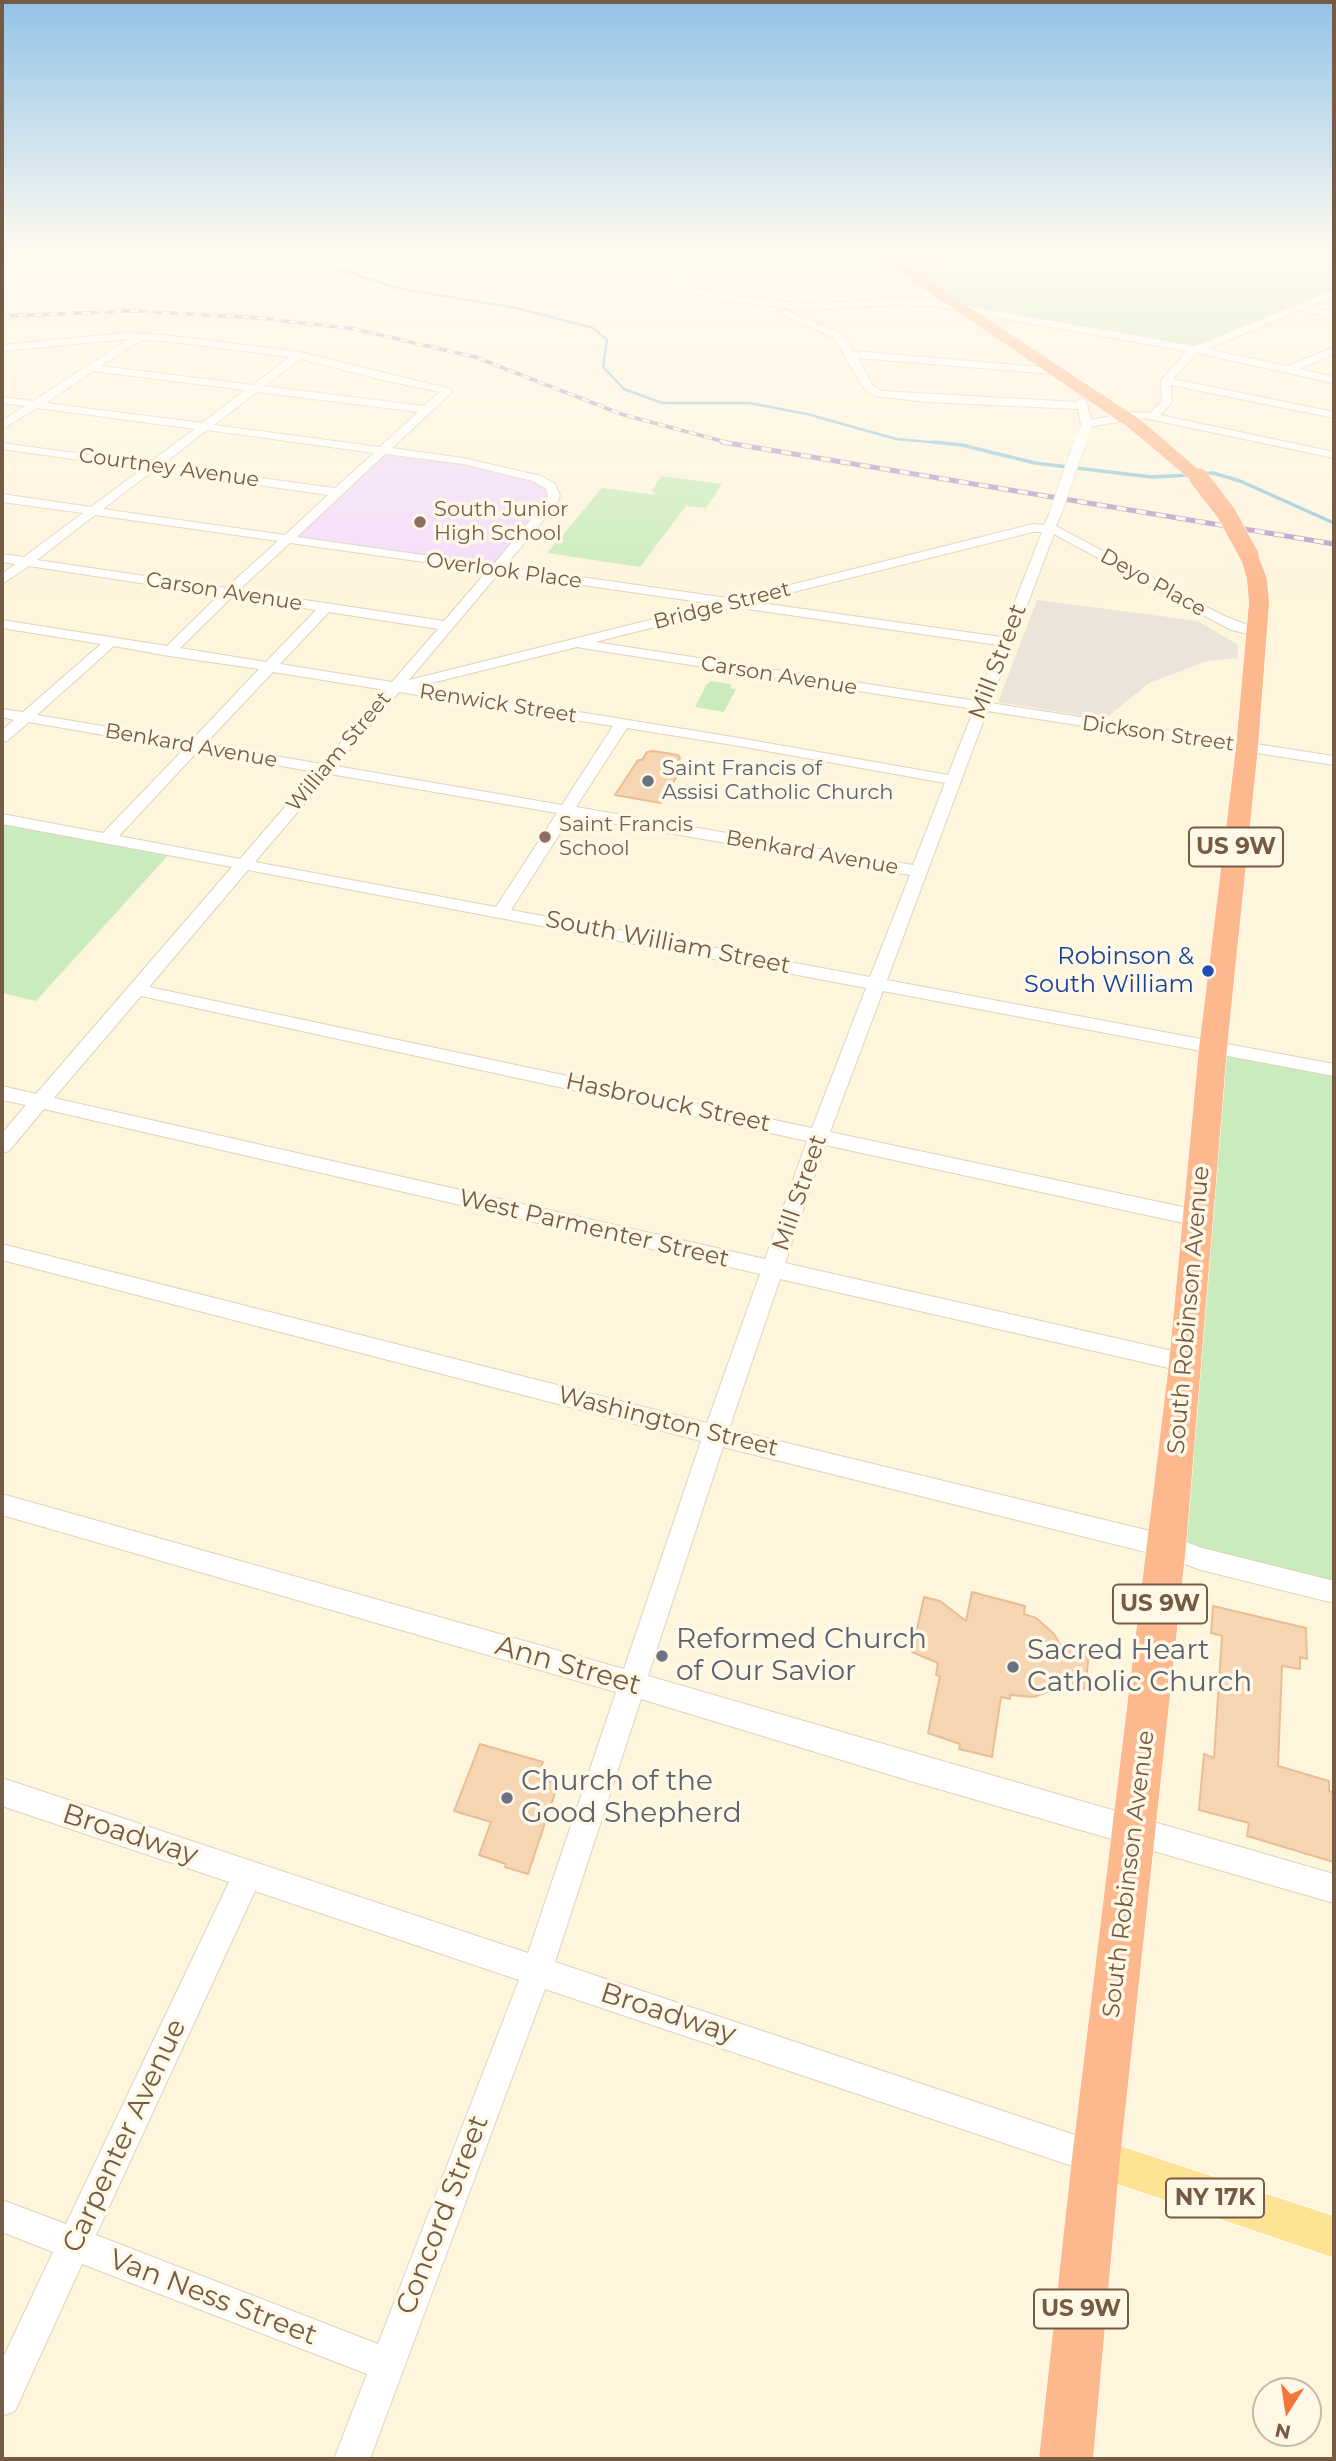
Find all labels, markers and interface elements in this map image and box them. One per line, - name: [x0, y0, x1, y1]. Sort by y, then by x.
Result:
- street label: Courtney Avenue: [77, 443, 261, 493]
- place label: South Junior High School: [434, 497, 568, 547]
- marker: South Junior High School: [412, 514, 428, 530]
- street label: Deyo Place: [1096, 544, 1210, 622]
- street label: Overlook Place: [424, 548, 584, 594]
- street label: Carson Avenue: [144, 567, 304, 617]
- street label: Bridge Street: [651, 577, 793, 635]
- street label: Mill Street: [963, 600, 1033, 724]
- street label: Carson Avenue: [699, 651, 859, 701]
- street label: Renwick Street: [417, 679, 579, 729]
- street label: William Street: [281, 687, 397, 817]
- street label: Dickson Street: [1080, 711, 1236, 757]
- street label: Benkard Avenue: [103, 718, 279, 774]
- place label: Saint Francis of Assisi Catholic Church: [662, 756, 893, 806]
- marker: Saint Francis of Assisi Catholic Church: [640, 773, 656, 789]
- place label: Saint Francis School: [559, 812, 693, 862]
- street label: Benkard Avenue: [724, 825, 900, 881]
- road number: US 9W: [1189, 828, 1283, 866]
- marker: Saint Francis School: [537, 829, 553, 845]
- street label: South William Street: [543, 905, 793, 981]
- place label: Robinson & South William: [1024, 943, 1194, 999]
- marker: Robinson & South William: [1200, 963, 1216, 979]
- street label: Hasbrouck Street: [563, 1067, 773, 1139]
- street label: Mill Street: [767, 1131, 833, 1255]
- street label: South Robinson Avenue: [1162, 1165, 1216, 1455]
- street label: West Parmenter Street: [456, 1184, 732, 1274]
- street label: Washington Street: [555, 1381, 781, 1463]
- road number: US 9W: [1113, 1584, 1207, 1624]
- place label: Reformed Church of Our Savior: [676, 1623, 927, 1689]
- street label: Ann Street: [491, 1629, 645, 1703]
- place label: Sacred Heart Catholic Church: [1027, 1634, 1252, 1700]
- marker: Reformed Church of Our Savior: [654, 1648, 670, 1664]
- marker: Sacred Heart Catholic Church: [1005, 1659, 1021, 1675]
- street label: South Robinson Avenue: [1097, 1729, 1161, 2019]
- place label: Church of the Good Shepherd: [521, 1765, 742, 1831]
- marker: Church of the Good Shepherd: [499, 1790, 515, 1806]
- street label: Broadway: [58, 1797, 202, 1873]
- street label: Broadway: [596, 1976, 740, 2052]
- street label: Carpenter Avenue: [56, 2014, 194, 2258]
- street label: Concord Street: [390, 2111, 496, 2319]
- road number: NY 17K: [1166, 2178, 1264, 2218]
- street label: Van Ness Street: [104, 2243, 322, 2353]
- road number: US 9W: [1034, 2290, 1128, 2328]
- north arrow: [1252, 2377, 1322, 2447]
- text: N: [1273, 2418, 1293, 2444]

